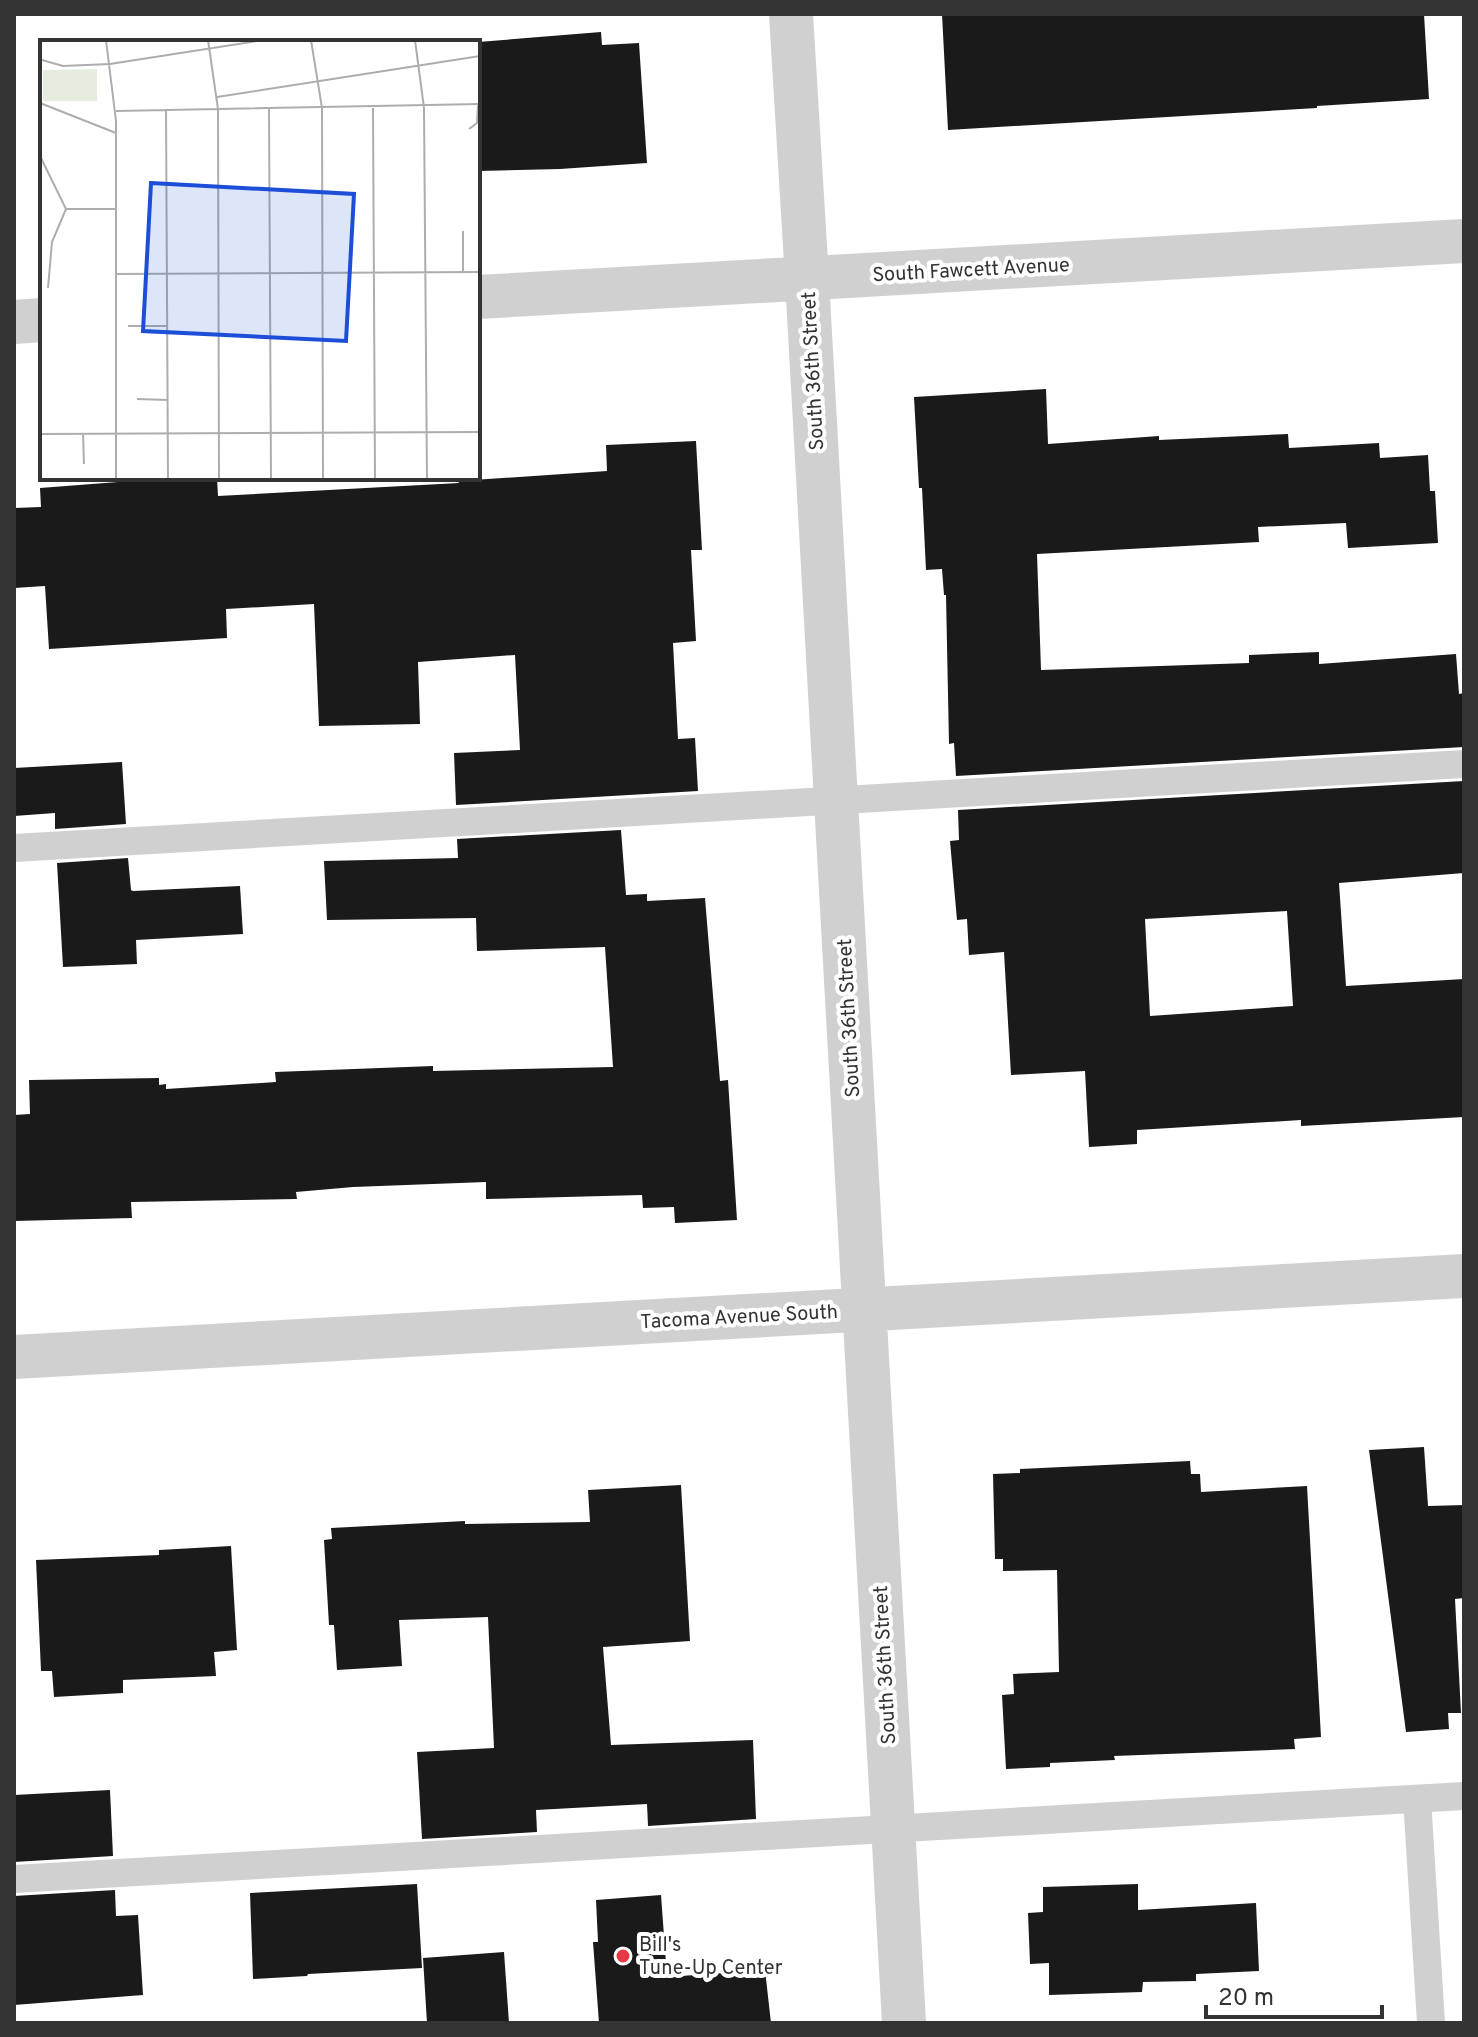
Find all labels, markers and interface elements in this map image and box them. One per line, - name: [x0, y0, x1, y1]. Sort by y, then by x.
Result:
- inset map: [40, 40, 480, 480]
- street label: South Fawcett Avenue: [872, 253, 1070, 289]
- street label: South 36th Street: [797, 291, 831, 451]
- street label: South 36th Street: [833, 938, 867, 1098]
- street label: Tacoma Avenue South: [640, 1300, 839, 1336]
- street label: South 36th Street: [869, 1585, 903, 1745]
- place label: Bill's Tune-Up Center: [639, 1933, 783, 1982]
- marker: Bill's Tune-Up Center: [614, 1947, 632, 1965]
- scale bar: [1206, 1969, 1382, 2019]
- text: 20 m: [1218, 1984, 1274, 2014]

